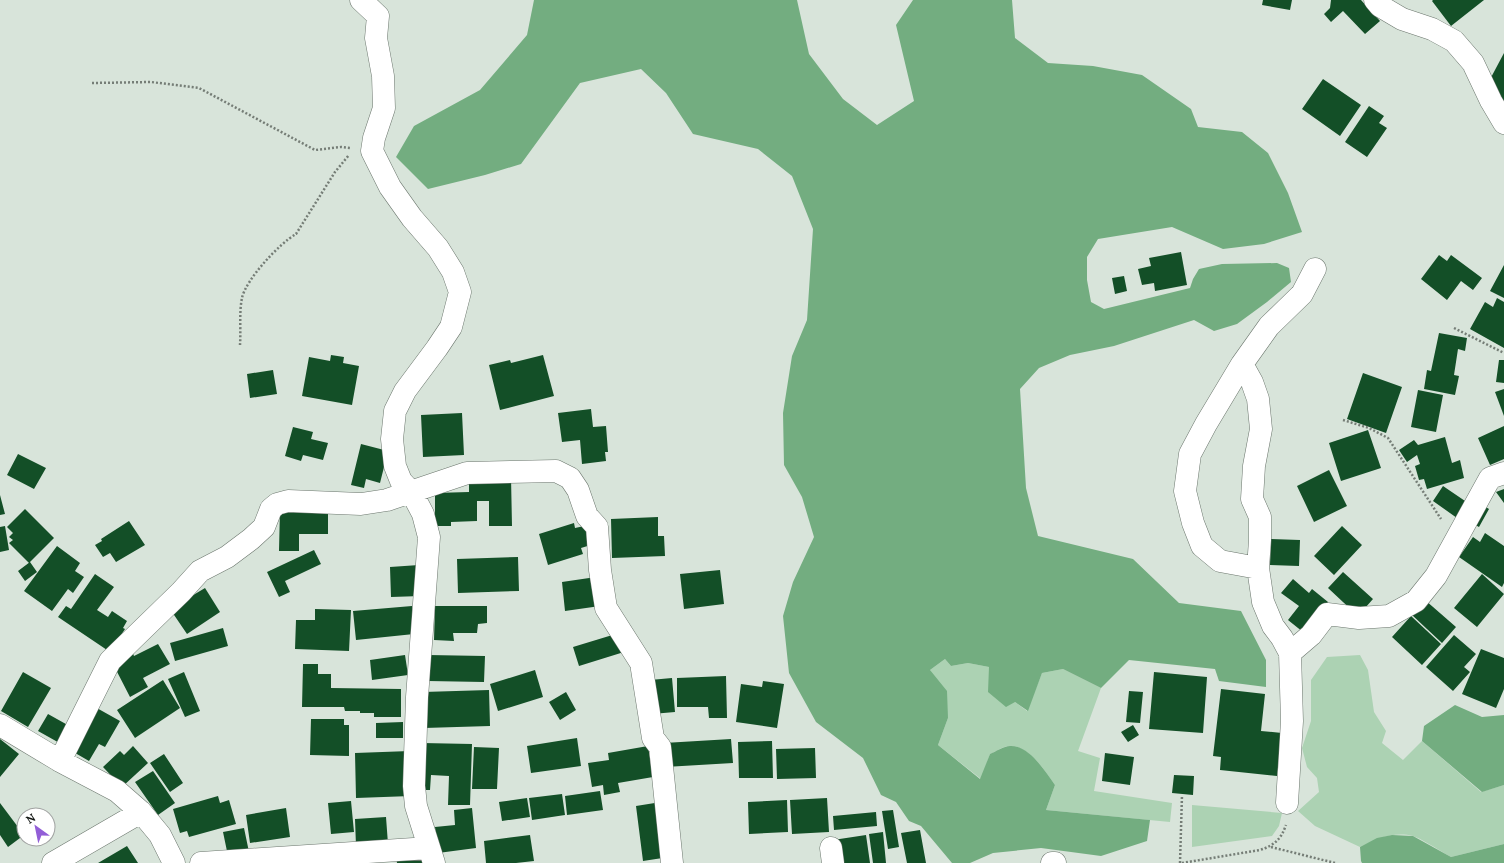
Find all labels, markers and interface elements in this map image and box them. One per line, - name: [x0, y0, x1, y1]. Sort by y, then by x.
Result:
- north arrow: [16, 807, 56, 847]
- text: N: [23, 810, 38, 827]

